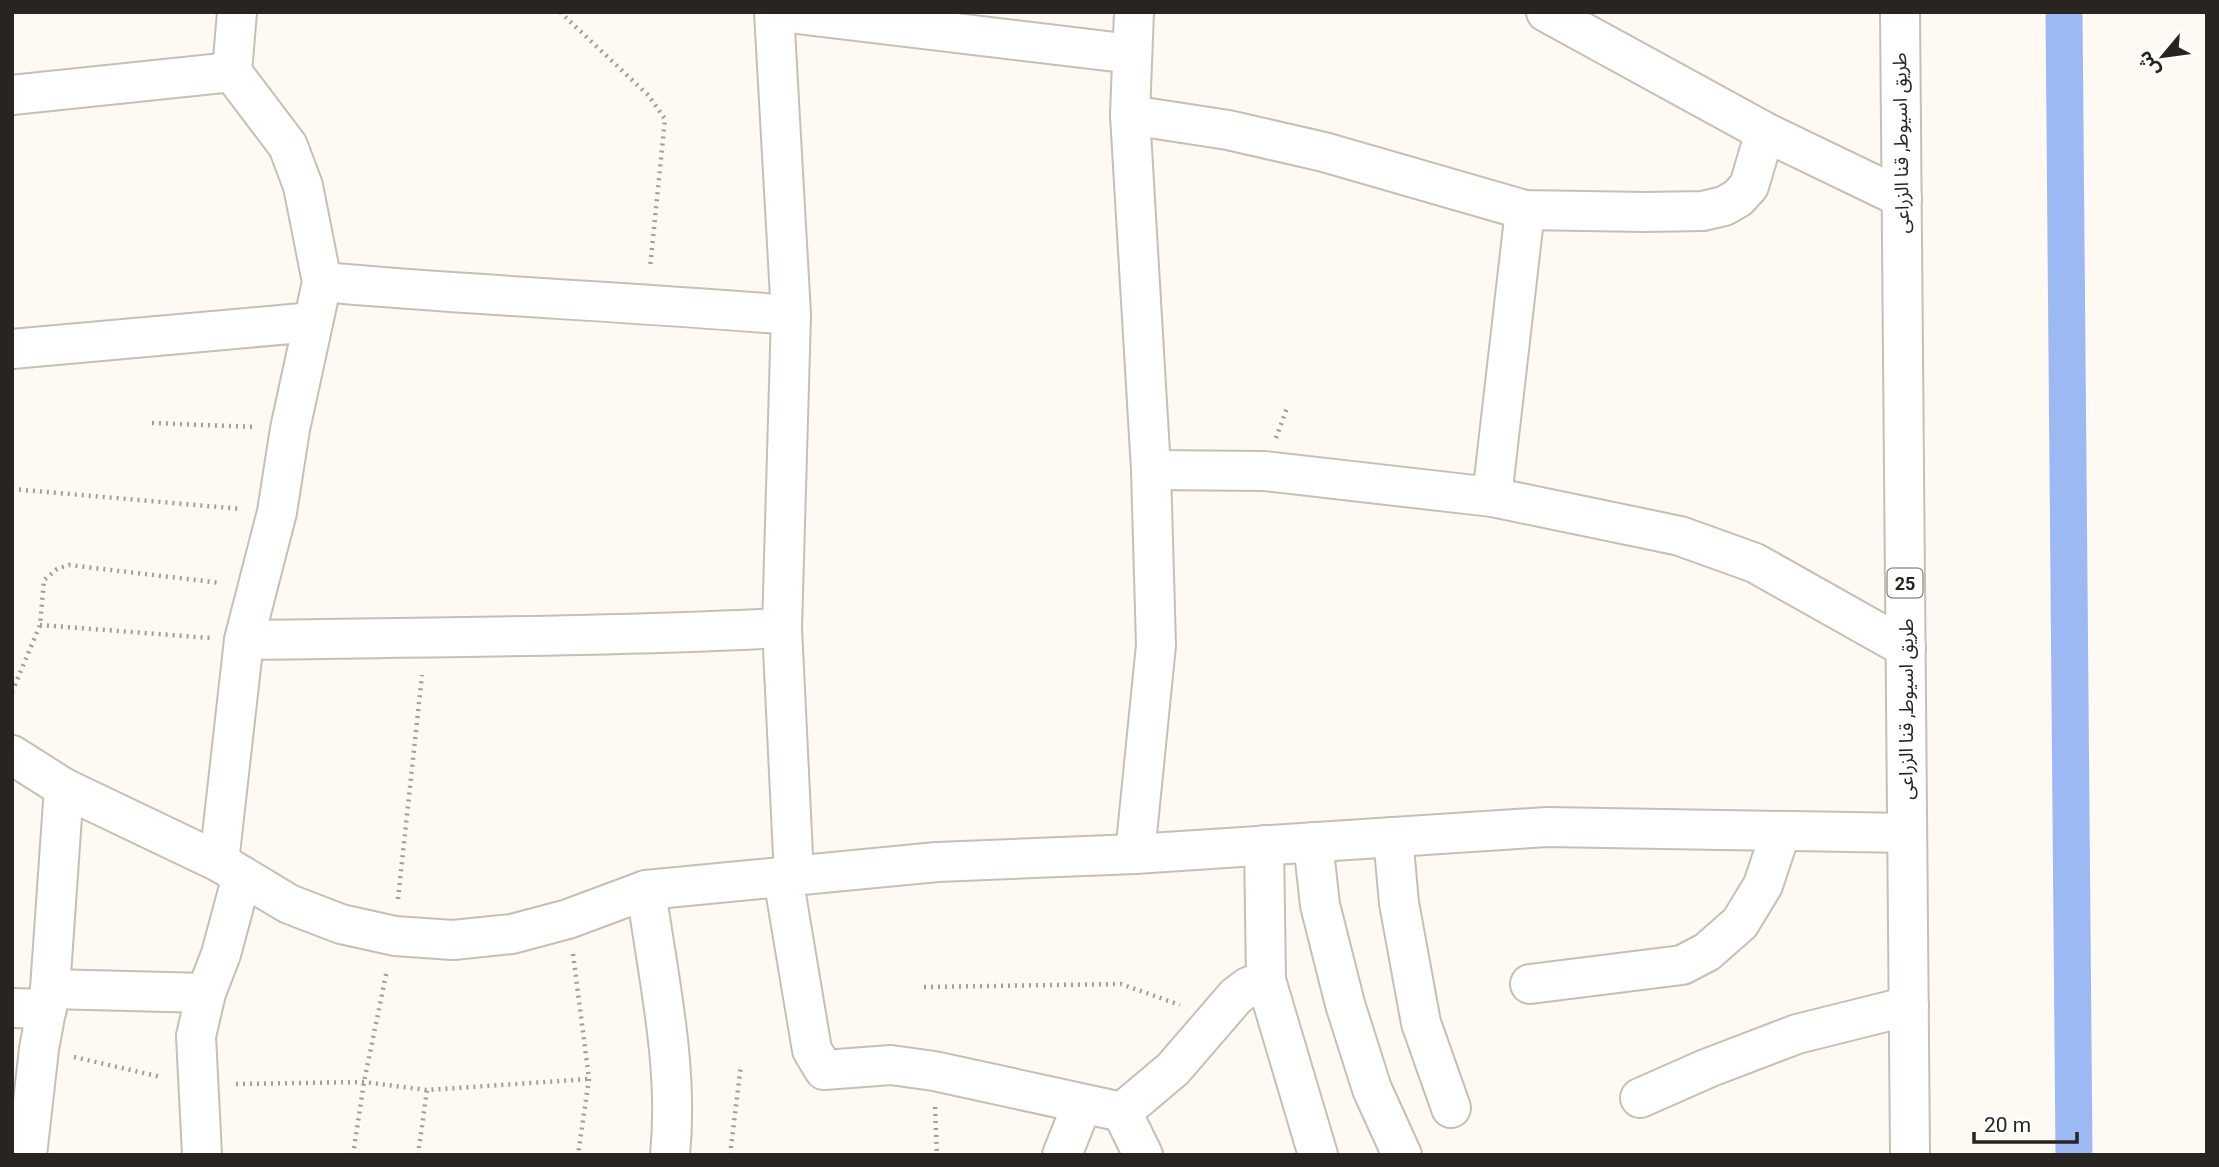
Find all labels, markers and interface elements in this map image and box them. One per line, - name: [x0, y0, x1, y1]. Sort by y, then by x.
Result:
- north arrow: [2128, 21, 2198, 91]
- text: ش: [2132, 47, 2165, 81]
- street label: طريق اسيوط, قنا الزراعى: [1888, 52, 1914, 234]
- road number: 25: [1888, 568, 1923, 598]
- street label: طريق اسيوط, قنا الزراعى: [1895, 618, 1918, 800]
- scale bar: [1974, 1100, 2077, 1144]
- text: 20 m: [1984, 1113, 2031, 1137]

